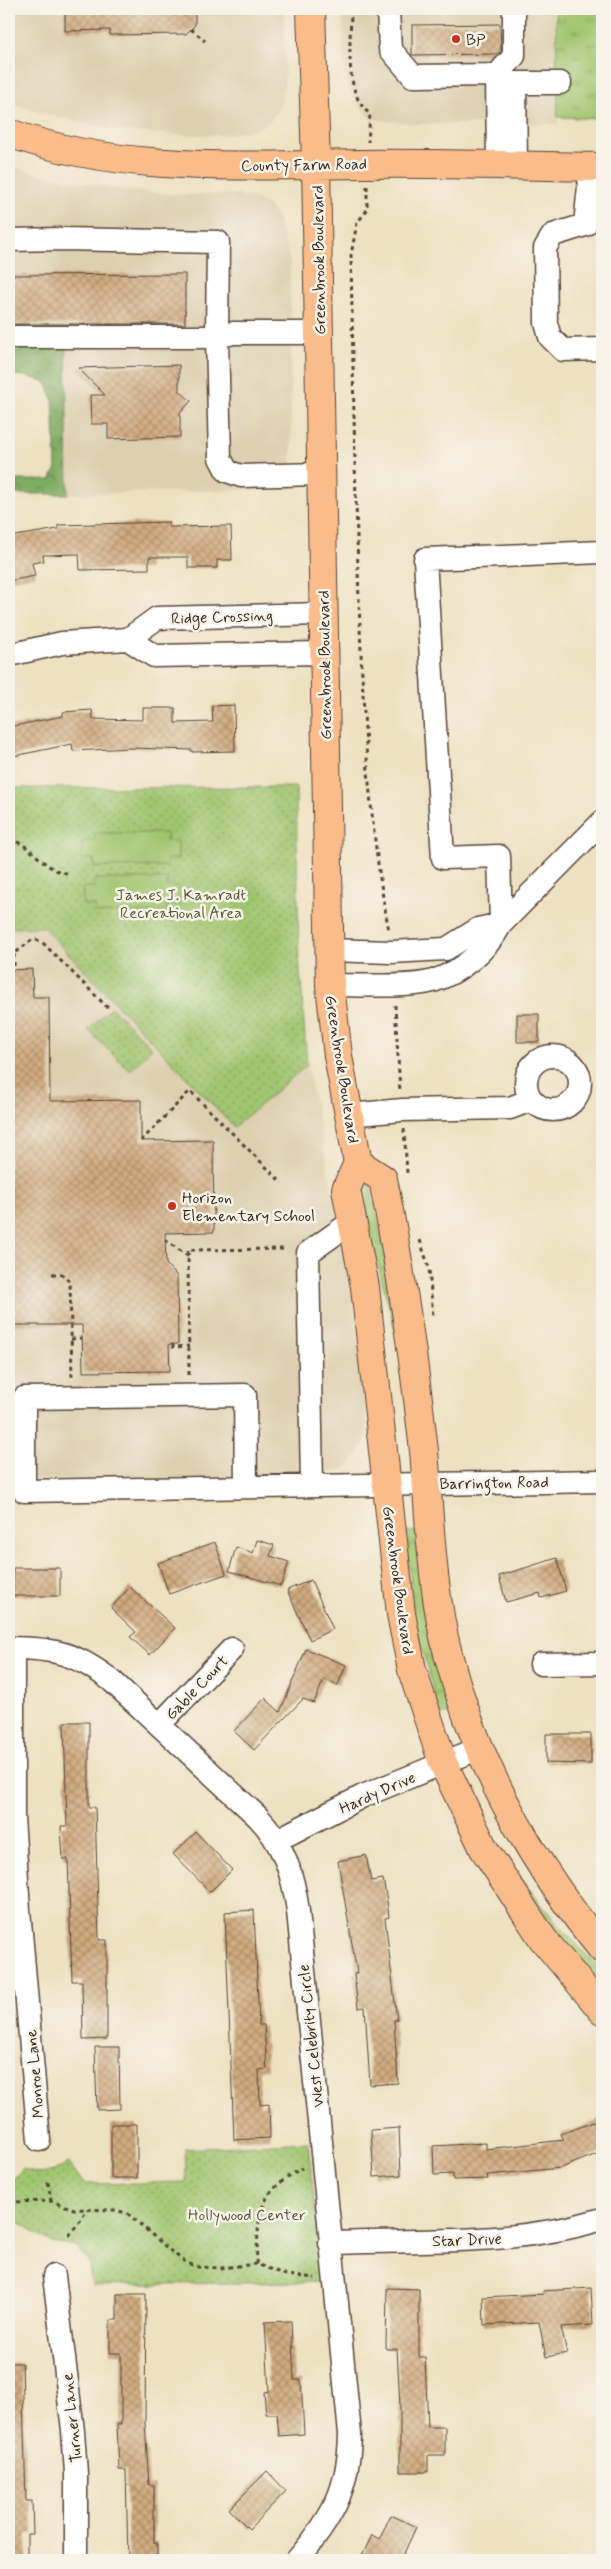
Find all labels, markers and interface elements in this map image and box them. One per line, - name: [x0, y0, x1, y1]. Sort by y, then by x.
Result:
- place label: BP: [466, 30, 485, 51]
- marker: BP: [450, 33, 462, 45]
- street label: County Farm Road: [241, 154, 367, 177]
- street label: Greenbrook Boulevard: [308, 185, 331, 335]
- street label: Greenbrook Boulevard: [314, 590, 337, 740]
- street label: Ridge Crossing: [171, 605, 274, 631]
- park label: James J. Kamradt Recreational Area: [116, 885, 246, 924]
- street label: Greenbrook Boulevard: [319, 994, 364, 1145]
- place label: Horizon Elementary School: [182, 1188, 315, 1227]
- marker: Horizon Elementary School: [166, 1200, 178, 1212]
- street label: Barrington Road: [439, 1472, 549, 1496]
- street label: Greenbrook Boulevard: [377, 1505, 418, 1656]
- street label: Gable Court: [161, 1651, 233, 1725]
- street label: Hardy Drive: [336, 1767, 419, 1819]
- street label: West Celebrity Circle: [294, 1963, 329, 2108]
- street label: Monroe Lane: [21, 2028, 50, 2119]
- park label: Hollywood Center: [188, 2205, 306, 2226]
- street label: Star Drive: [432, 2229, 502, 2252]
- street label: Turner Lane: [57, 2372, 88, 2464]

